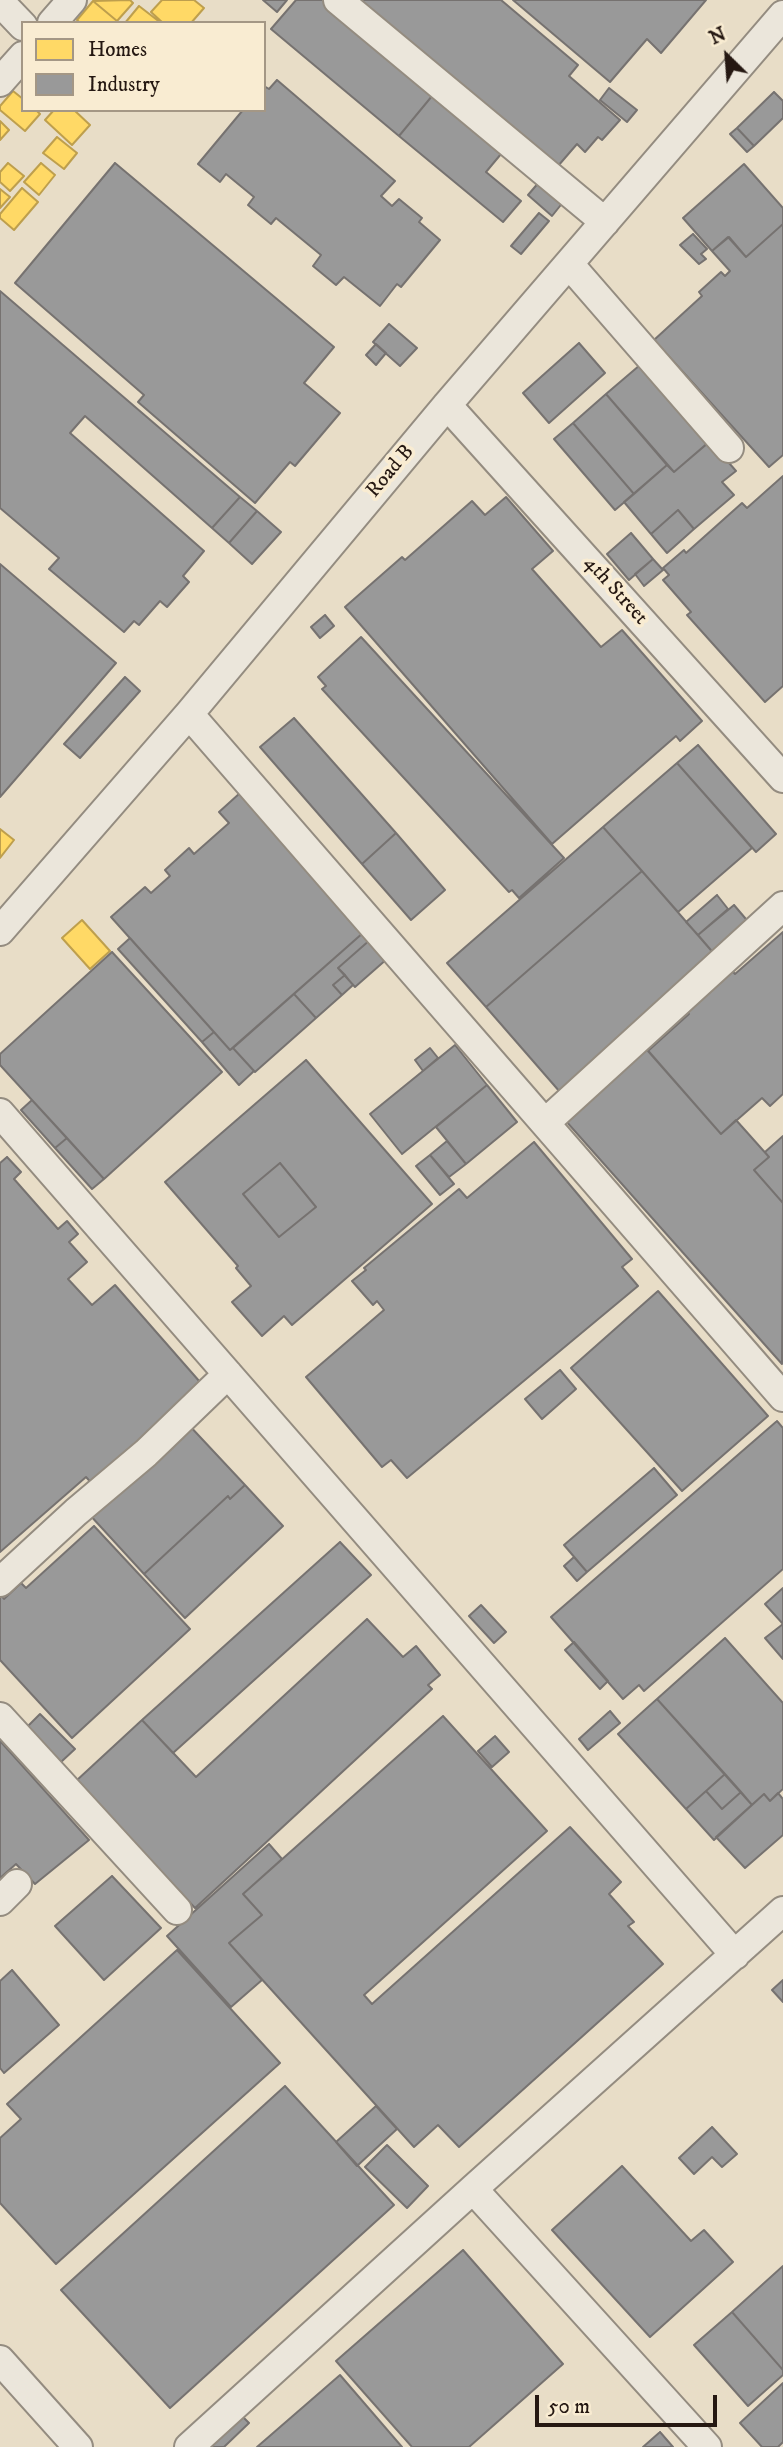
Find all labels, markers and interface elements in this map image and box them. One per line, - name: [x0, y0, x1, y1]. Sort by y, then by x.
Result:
- legend: [21, 21, 266, 112]
- north arrow: [692, 21, 762, 91]
- text: N: [706, 23, 730, 50]
- text: Homes: [88, 37, 147, 63]
- text: Industry: [88, 72, 160, 98]
- street label: Road B: [362, 440, 420, 504]
- street label: 4th Street: [578, 551, 652, 631]
- scale bar: [538, 2380, 720, 2424]
- text: 50 m: [548, 2394, 590, 2420]

